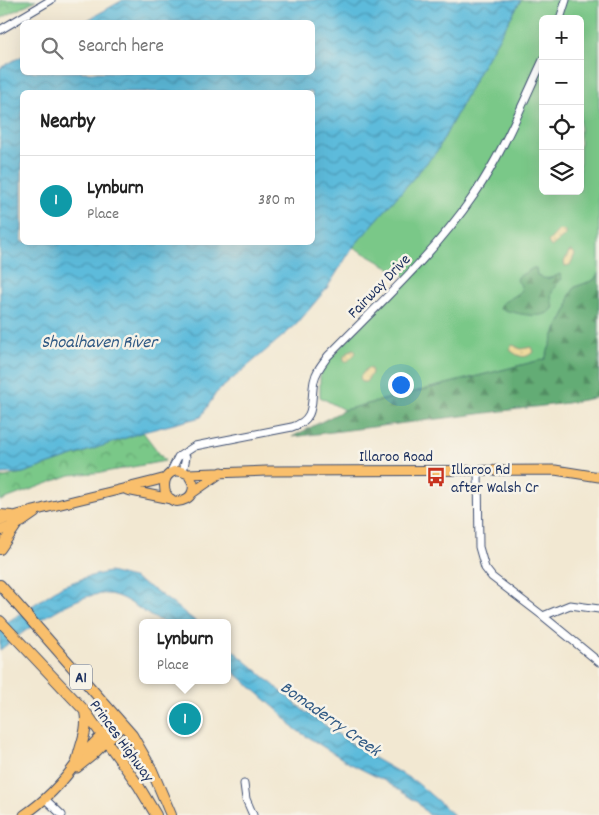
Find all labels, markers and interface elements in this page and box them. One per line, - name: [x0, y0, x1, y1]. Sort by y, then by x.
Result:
- map controls: [539, 15, 584, 195]
- button: +: [539, 15, 584, 60]
- search box: [20, 20, 315, 75]
- icon: search: [38, 34, 66, 62]
- text: Search here: [78, 34, 164, 61]
- button: −: [539, 60, 584, 105]
- button: locate: [539, 105, 584, 150]
- text: Nearby: [40, 108, 95, 138]
- button: layers: [539, 150, 584, 195]
- text: Lynburn: [87, 176, 144, 203]
- text: 1: [54, 189, 58, 212]
- text: 380 m: [258, 189, 295, 212]
- text: Place: [87, 203, 119, 226]
- street label: Fairway Drive: [343, 249, 417, 324]
- water label: Shoalhaven River: [41, 331, 159, 356]
- your location: [388, 372, 414, 398]
- street label: Illaroo Road: [359, 446, 433, 469]
- place label: Illaroo Rd after Walsh Cr: [451, 459, 539, 500]
- bus stop icon: Illaroo Rd after Walsh Cr: [425, 466, 447, 488]
- popup: [139, 619, 231, 684]
- text: Lynburn: [157, 627, 213, 654]
- text: Place: [157, 654, 189, 677]
- road number: A1: [70, 664, 92, 690]
- water label: Bomaderry Creek: [274, 676, 386, 765]
- street label: Princes Highway: [83, 695, 159, 788]
- pin: 1: [169, 700, 201, 738]

